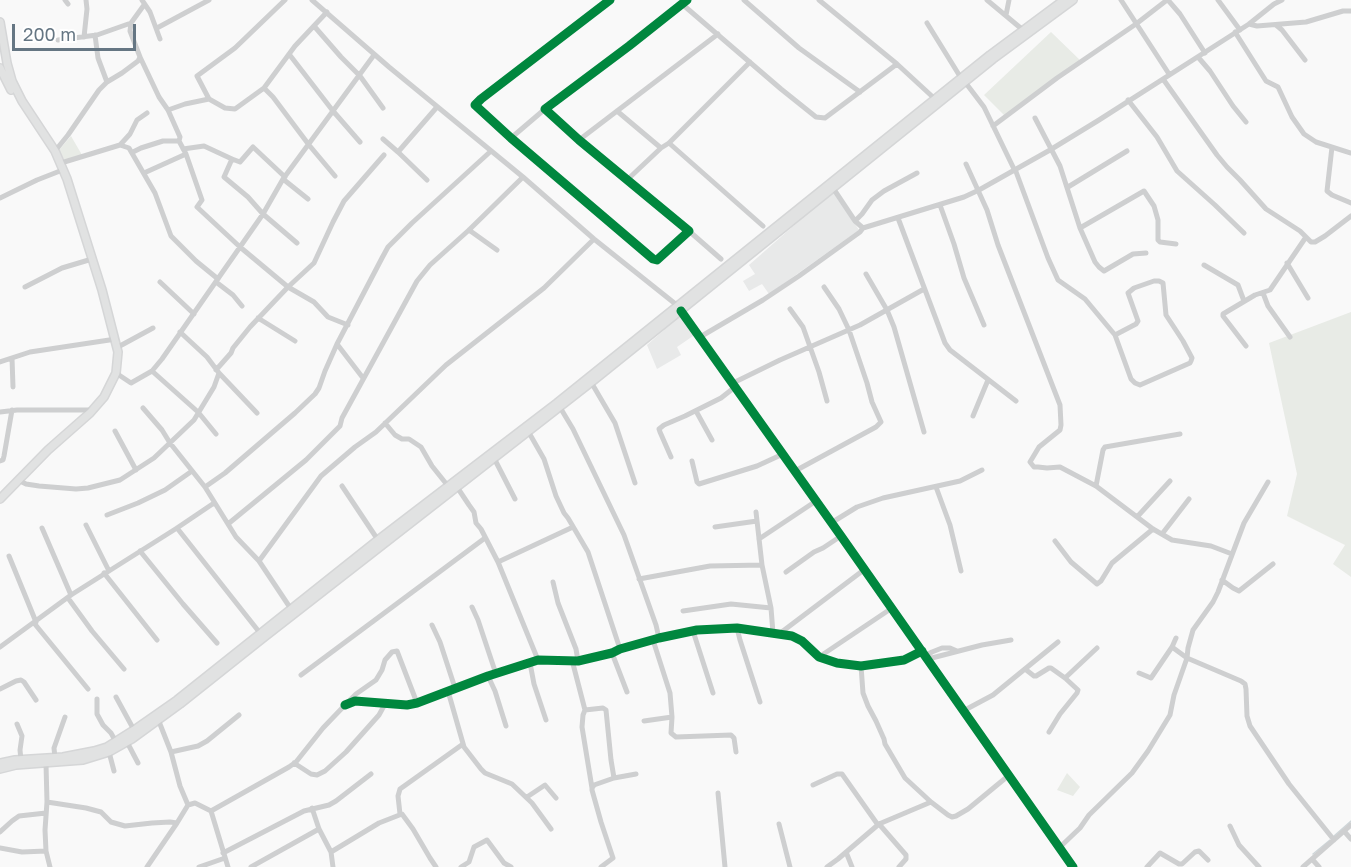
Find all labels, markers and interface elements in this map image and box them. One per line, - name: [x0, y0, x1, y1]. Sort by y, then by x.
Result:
- scale bar: [15, 12, 140, 50]
- text: 200 m: [23, 23, 76, 45]

